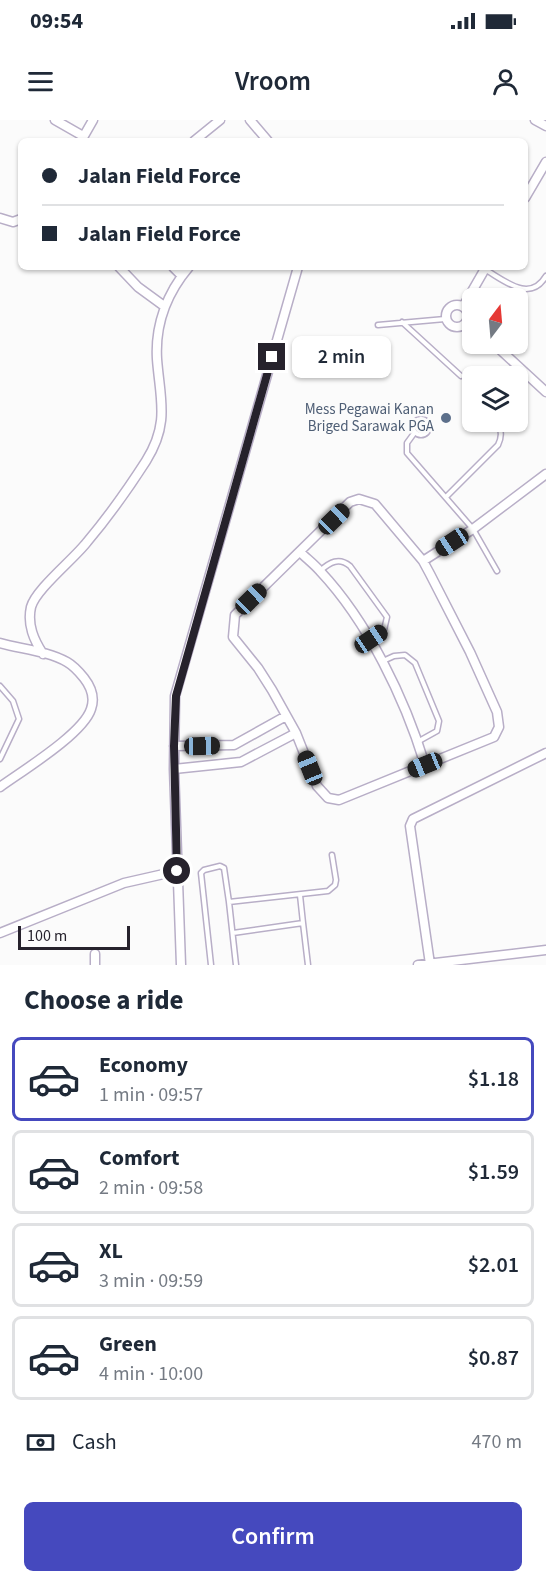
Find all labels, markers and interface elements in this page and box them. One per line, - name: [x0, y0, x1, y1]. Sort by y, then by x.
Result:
- text: 09:54: [30, 5, 83, 37]
- text: Vroom: [235, 62, 311, 101]
- icon: menu: [24, 65, 57, 98]
- icon: person: [489, 65, 522, 98]
- text: Jalan Field Force: [78, 160, 241, 192]
- text: Jalan Field Force: [78, 218, 241, 250]
- north arrow: [462, 288, 528, 354]
- map controls: [462, 288, 528, 432]
- callout: 2 min: [293, 336, 392, 378]
- route end: [258, 343, 285, 370]
- text: 2 min: [318, 343, 365, 371]
- button: layers: [462, 366, 528, 432]
- place label: Mess Pegawai Kanan Briged Sarawak PGA: [305, 399, 435, 437]
- marker: Mess Pegawai Kanan Briged Sarawak PGA: [439, 411, 453, 425]
- car: [315, 500, 353, 538]
- car: [432, 525, 472, 559]
- car: [232, 580, 270, 618]
- car: [351, 621, 391, 657]
- car: [184, 737, 220, 755]
- car: [295, 748, 325, 788]
- car: [405, 750, 445, 780]
- route start: [163, 857, 190, 884]
- scale bar: [18, 923, 130, 950]
- text: 100 m: [27, 925, 67, 947]
- text: Choose a ride: [24, 981, 184, 1020]
- text: Economy: [99, 1049, 188, 1081]
- icon: car: [27, 1052, 81, 1106]
- text: $1.18: [468, 1063, 519, 1095]
- text: 1 min · 09:57: [99, 1081, 203, 1109]
- text: Comfort: [99, 1142, 180, 1174]
- icon: car: [27, 1145, 81, 1199]
- text: $1.59: [468, 1156, 519, 1188]
- text: 2 min · 09:58: [99, 1174, 203, 1202]
- text: XL: [99, 1235, 123, 1267]
- icon: car: [27, 1238, 81, 1292]
- text: $2.01: [468, 1249, 519, 1281]
- text: 3 min · 09:59: [99, 1267, 203, 1295]
- text: Green: [99, 1328, 157, 1360]
- icon: car: [27, 1331, 81, 1385]
- text: $0.87: [468, 1342, 519, 1374]
- text: 4 min · 10:00: [99, 1360, 203, 1388]
- icon: cash: [24, 1426, 57, 1459]
- text: Cash: [72, 1426, 117, 1458]
- text: 470 m: [472, 1428, 522, 1456]
- button: Confirm: [24, 1502, 522, 1571]

